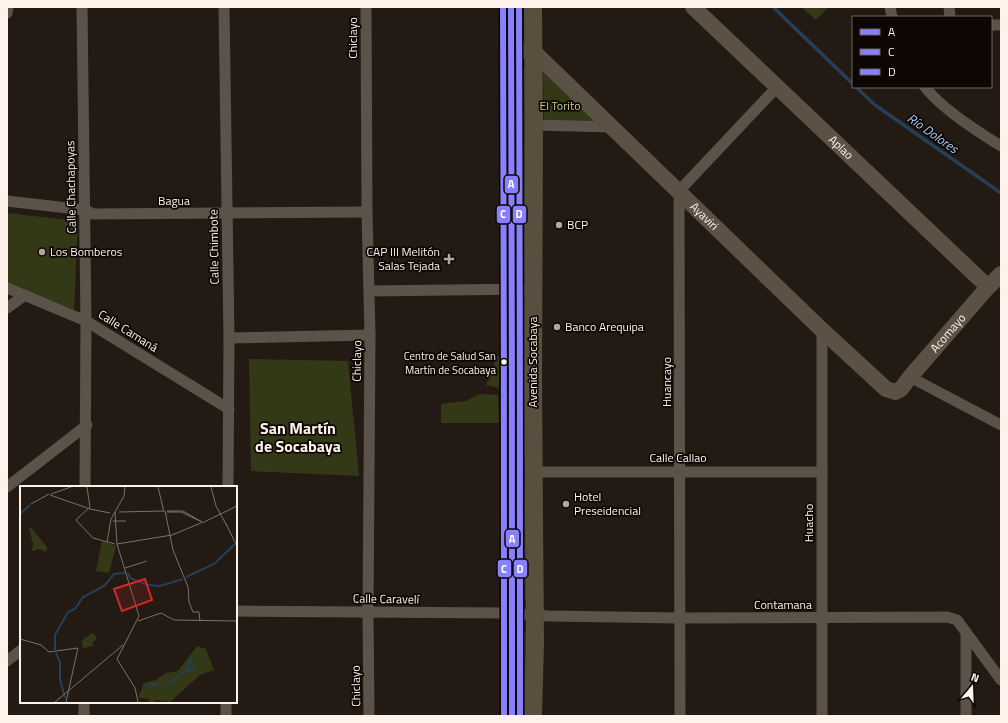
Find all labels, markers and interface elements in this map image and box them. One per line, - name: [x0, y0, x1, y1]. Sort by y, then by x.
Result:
- legend: [852, 16, 992, 88]
- street label: Chiclayo: [343, 17, 362, 59]
- text: A: [888, 22, 895, 41]
- text: C: [888, 42, 895, 61]
- text: D: [888, 62, 896, 81]
- park label: El Torito: [540, 96, 580, 115]
- water label: Río Dolores: [903, 108, 964, 159]
- street label: Aplao: [824, 130, 858, 164]
- street label: Calle Chachapoyas: [60, 140, 81, 234]
- line badge: A: [504, 175, 519, 194]
- text: A: [508, 176, 515, 192]
- street label: Bagua: [158, 191, 190, 210]
- street label: Ayaviri: [686, 197, 723, 235]
- line badge: C: [496, 205, 511, 224]
- line badge: D: [512, 205, 527, 224]
- text: C: [500, 206, 506, 222]
- text: D: [515, 206, 523, 222]
- street label: Calle Chimbote: [203, 209, 224, 285]
- place label: BCP: [567, 215, 588, 234]
- marker: BCP: [554, 220, 564, 230]
- place label: Los Bomberos: [50, 242, 123, 261]
- place label: CAP III Melitón Salas Tejada: [367, 242, 440, 275]
- marker: Los Bomberos: [37, 247, 47, 257]
- marker: CAP III Melitón Salas Tejada: [443, 253, 455, 265]
- street label: Calle Camaná: [94, 305, 162, 357]
- street label: Acomayo: [925, 309, 970, 357]
- street label: Avenida Socabaya: [523, 317, 542, 407]
- place label: Banco Arequipa: [565, 317, 644, 336]
- marker: Banco Arequipa: [552, 322, 562, 332]
- street label: Chiclayo: [347, 340, 366, 382]
- place label: Centro de Salud San Martín de Socabaya: [404, 348, 496, 378]
- marker: Centro de Salud San Martín de Socabaya: [499, 357, 509, 367]
- street label: Huancayo: [657, 357, 676, 407]
- district label: San Martín de Socabaya: [255, 416, 341, 458]
- street label: Calle Callao: [649, 448, 707, 467]
- inset map: [20, 486, 237, 703]
- place label: Hotel Preseidencial: [574, 487, 641, 520]
- marker: Hotel Preseidencial: [561, 499, 571, 509]
- street label: Huacho: [799, 504, 818, 542]
- line badge: A: [505, 529, 520, 548]
- text: A: [509, 531, 516, 547]
- line badge: C: [497, 559, 512, 578]
- line badge: D: [513, 559, 528, 578]
- text: C: [501, 561, 507, 577]
- text: D: [516, 561, 524, 577]
- street label: Calle Caravelí: [353, 588, 421, 609]
- street label: Contamana: [754, 595, 812, 614]
- street label: Chiclayo: [346, 665, 365, 707]
- north arrow: [952, 667, 992, 707]
- text: N: [969, 669, 981, 686]

